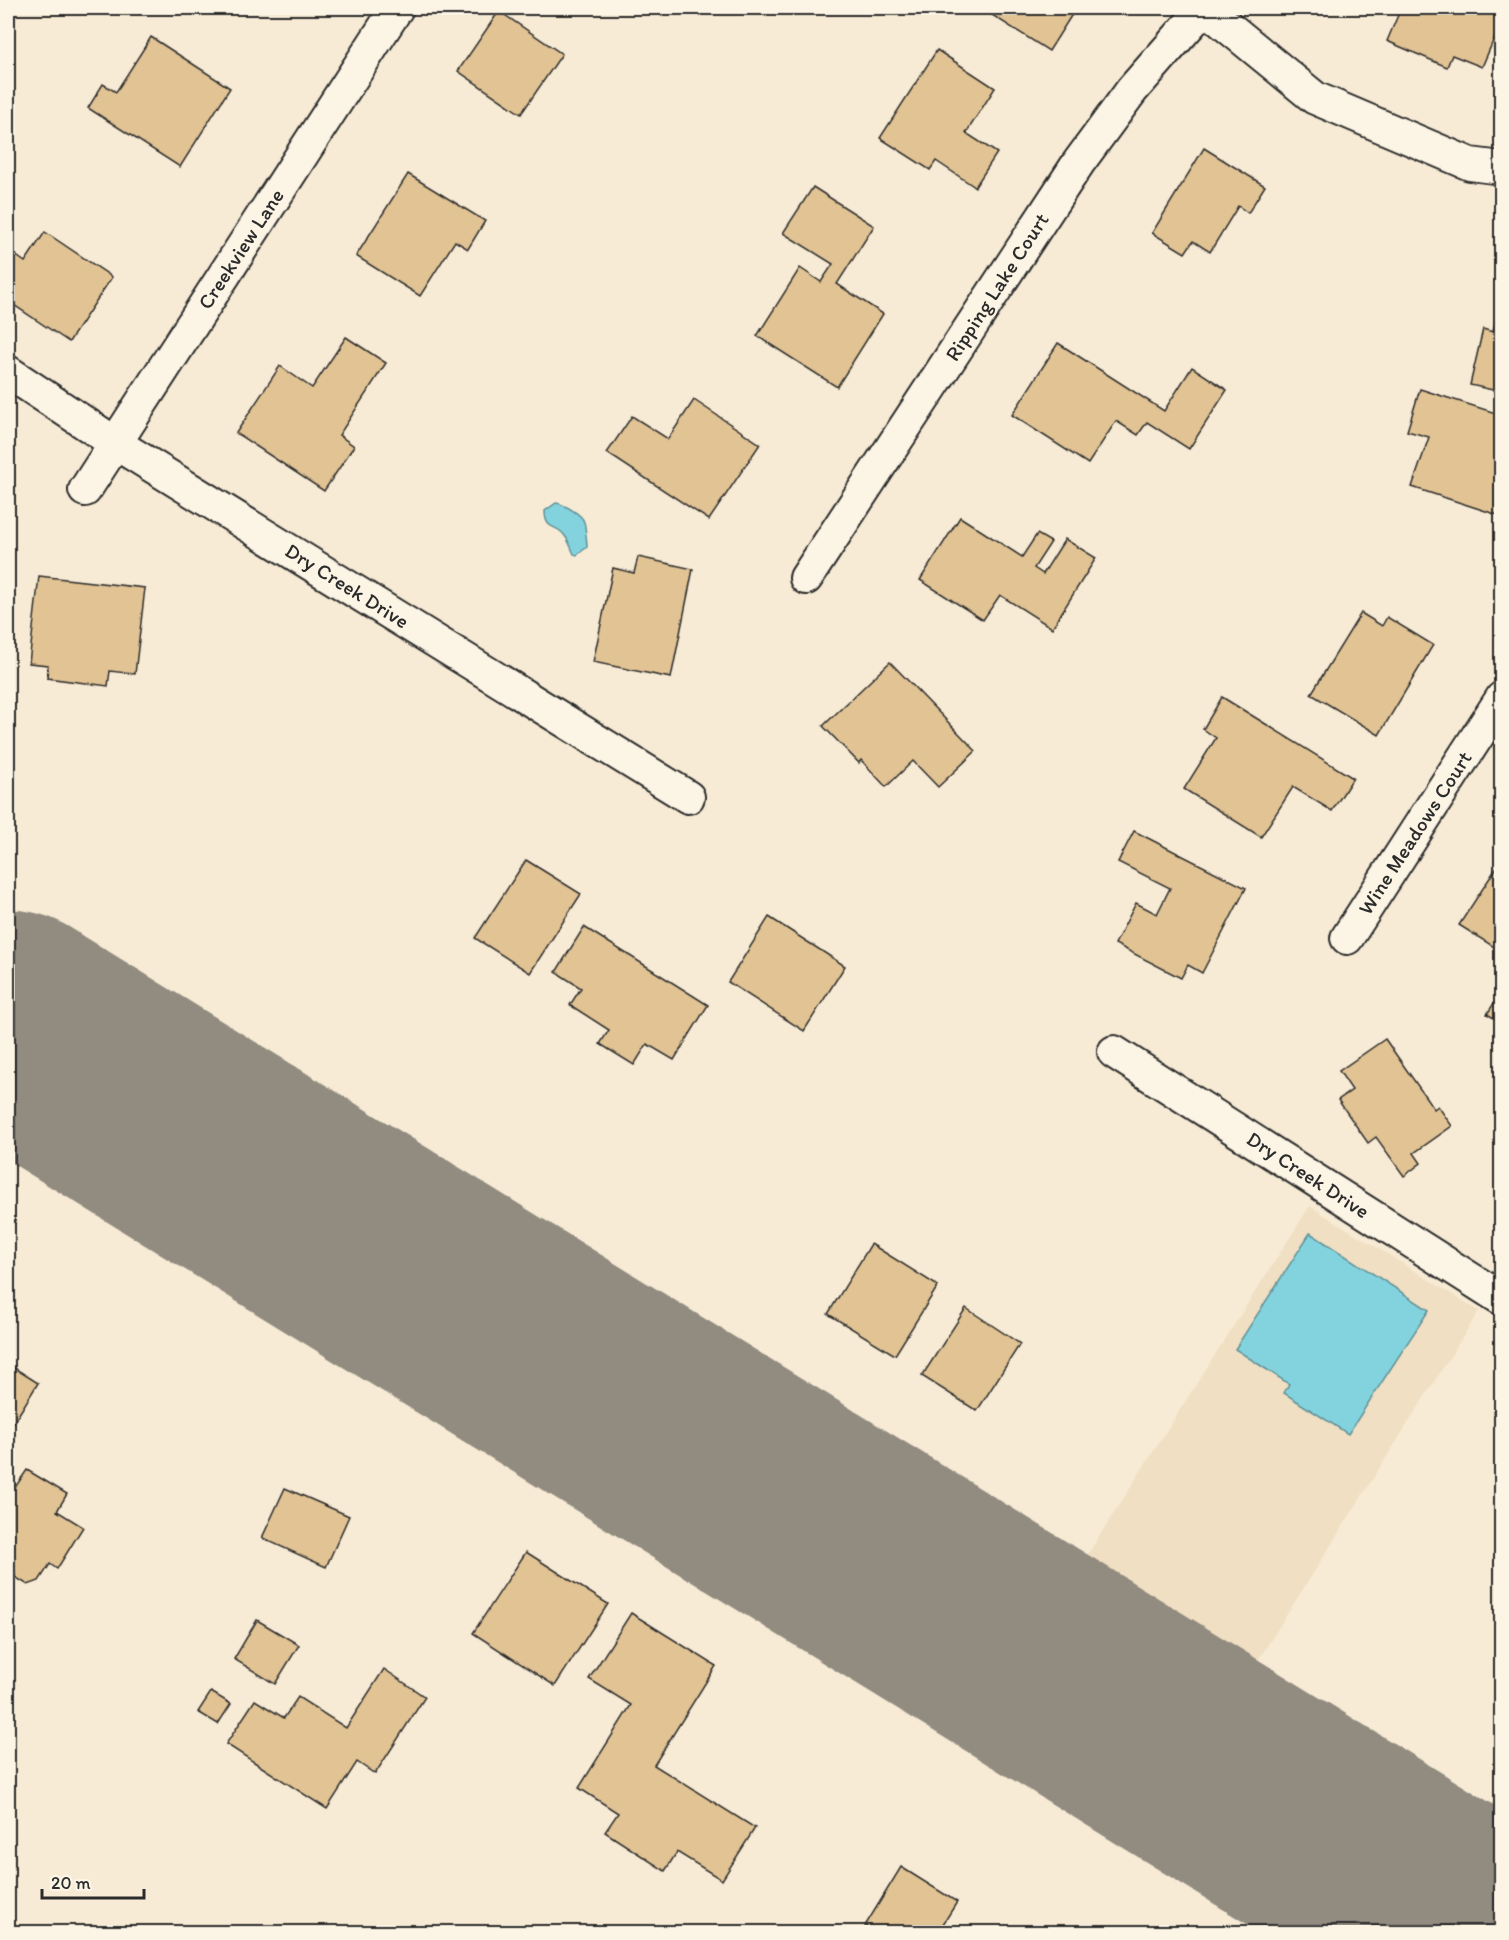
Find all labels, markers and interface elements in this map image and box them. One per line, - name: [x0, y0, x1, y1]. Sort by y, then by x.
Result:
- street label: Creekview Lane: [192, 184, 289, 314]
- street label: Ripping Lake Court: [939, 208, 1054, 365]
- street label: Dry Creek Drive: [281, 538, 414, 634]
- street label: Wine Meadows Court: [1352, 746, 1477, 919]
- street label: Dry Creek Drive: [1242, 1126, 1374, 1223]
- scale bar: [42, 1862, 144, 1900]
- text: 20 m: [51, 1872, 91, 1894]

